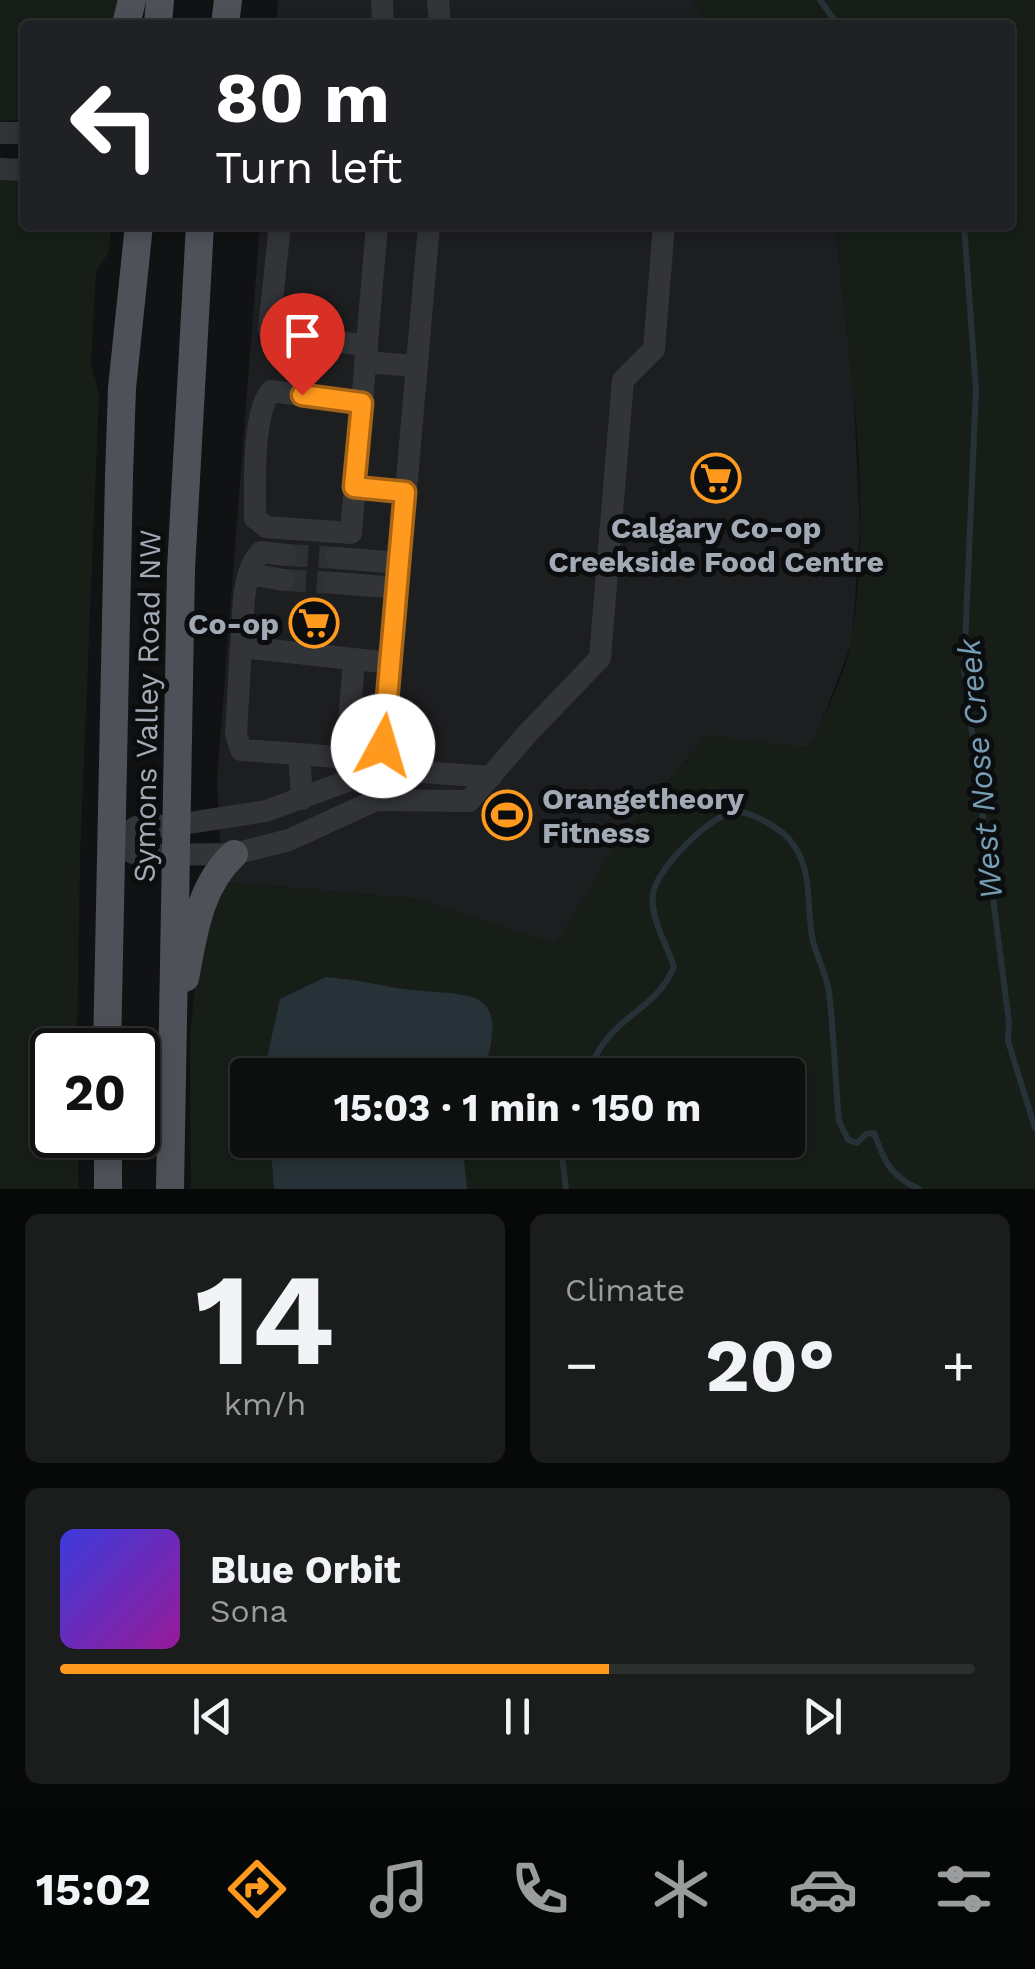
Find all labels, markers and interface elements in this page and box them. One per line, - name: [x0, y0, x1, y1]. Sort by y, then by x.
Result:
- text: 80 m: [215, 57, 390, 139]
- icon: left: [50, 60, 180, 190]
- text: Turn left: [215, 141, 402, 194]
- pin: [260, 293, 345, 396]
- icon: arrive: [275, 308, 330, 363]
- supermarket icon: Calgary Co-op Creekside Food Centre: [690, 452, 742, 504]
- place label: Calgary Co-op Creekside Food Centre: [548, 510, 884, 579]
- street label: Symons Valley Road NW: [126, 529, 168, 883]
- supermarket icon: Co-op: [288, 597, 340, 649]
- place label: Co-op: [188, 606, 279, 641]
- water label: West Nose Creek: [950, 636, 1010, 901]
- position arrow: [331, 694, 435, 798]
- place label: Orangetheory Fitness: [542, 781, 744, 850]
- sports icon: Orangetheory Fitness: [481, 789, 533, 841]
- speed limit sign: 20: [30, 1028, 160, 1158]
- text: 15:03 · 1 min · 150 m: [334, 1086, 701, 1130]
- text: 14: [195, 1243, 335, 1396]
- text: Climate: [565, 1271, 685, 1309]
- text: 20°: [705, 1321, 835, 1409]
- text: −: [565, 1333, 598, 1397]
- text: +: [942, 1333, 975, 1397]
- text: km/h: [224, 1385, 306, 1423]
- text: Blue Orbit: [210, 1548, 401, 1592]
- text: Sona: [210, 1592, 288, 1630]
- icon: previous: [185, 1689, 240, 1744]
- icon: pause: [490, 1689, 545, 1744]
- icon: next: [795, 1689, 850, 1744]
- icon: directions: [222, 1854, 292, 1924]
- icon: music: [364, 1854, 434, 1924]
- icon: phone: [505, 1854, 575, 1924]
- icon: climate: [646, 1854, 716, 1924]
- icon: car: [788, 1854, 858, 1924]
- icon: filters: [929, 1854, 999, 1924]
- text: 15:02: [36, 1863, 151, 1916]

